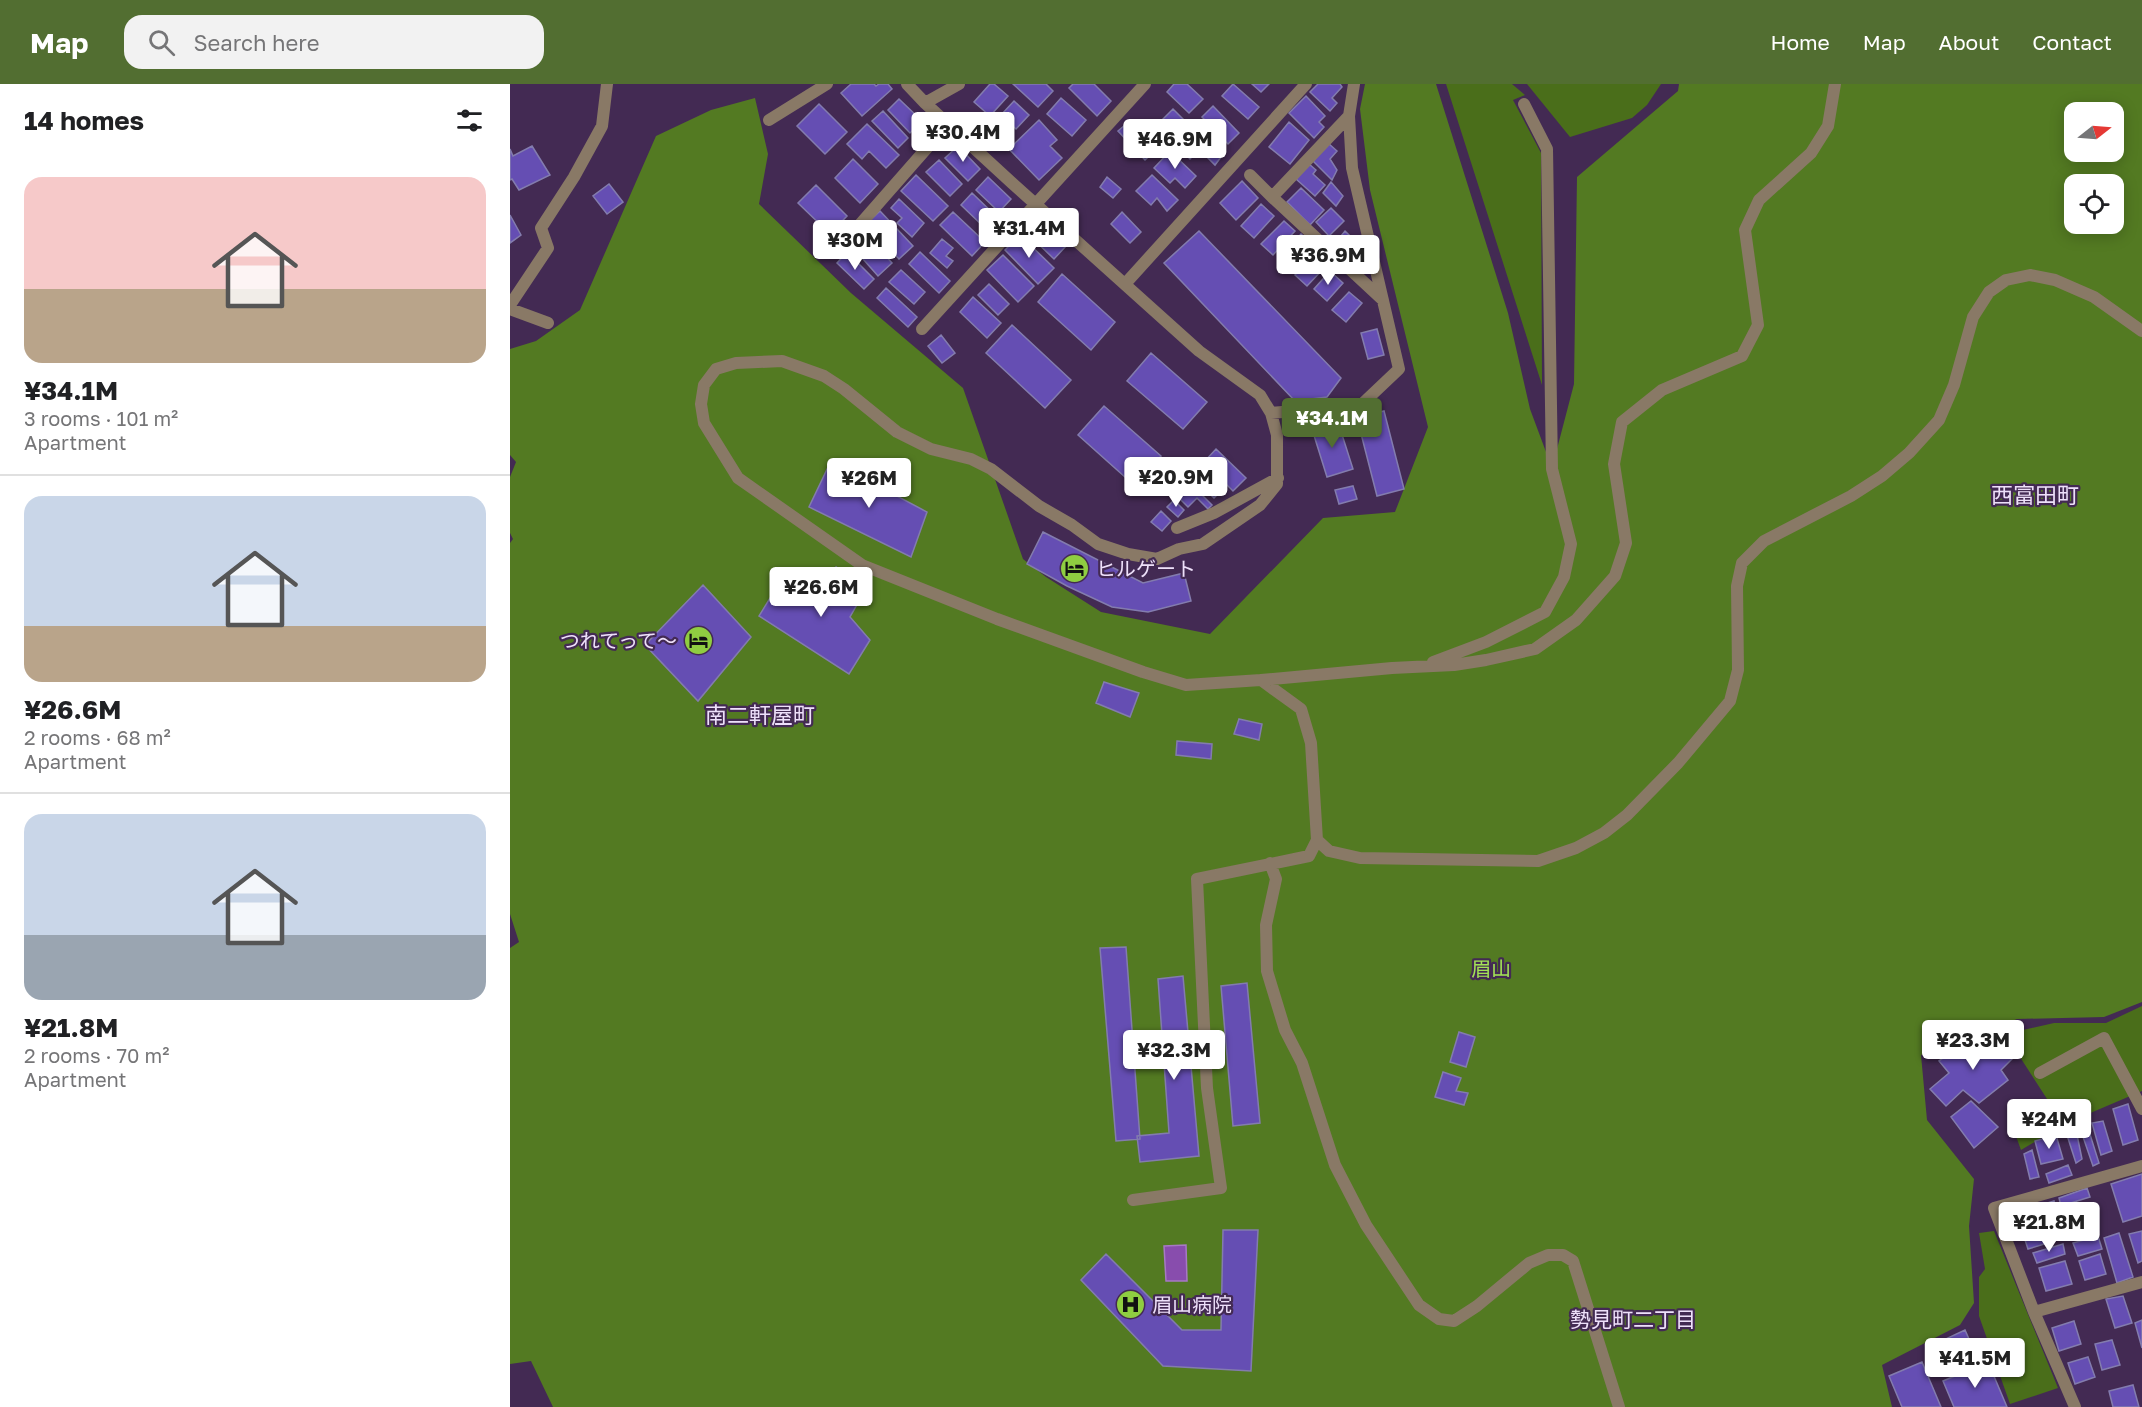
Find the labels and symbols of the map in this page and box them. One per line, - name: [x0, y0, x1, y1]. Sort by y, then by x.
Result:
- north arrow: [2064, 102, 2124, 162]
- pin: ¥30.4M: [914, 112, 1012, 163]
- pin: ¥46.9M: [1126, 119, 1224, 170]
- pin: ¥31.4M: [980, 208, 1078, 259]
- pin: ¥30M: [819, 220, 891, 271]
- pin: ¥36.9M: [1279, 235, 1377, 286]
- pin: ¥34.1M: [1283, 398, 1381, 449]
- pin: ¥20.9M: [1127, 457, 1225, 508]
- pin: ¥26M: [833, 458, 905, 509]
- district label: 西富田町: [1991, 481, 2079, 508]
- hotel icon: ヒルゲート: [1059, 553, 1091, 585]
- place label: ヒルゲート: [1096, 556, 1196, 580]
- pin: ¥26.6M: [772, 567, 870, 618]
- hotel icon: つれてって～: [682, 625, 714, 657]
- place label: つれてって～: [560, 628, 677, 652]
- district label: 南二軒屋町: [705, 701, 815, 728]
- park label: 眉山: [1471, 956, 1511, 980]
- pin: ¥23.3M: [1924, 1020, 2022, 1071]
- pin: ¥32.3M: [1125, 1030, 1223, 1081]
- pin: ¥24M: [2013, 1099, 2085, 1150]
- pin: ¥21.8M: [2000, 1202, 2098, 1253]
- hospital icon: 眉山病院: [1115, 1289, 1147, 1321]
- place label: 眉山病院: [1152, 1292, 1232, 1316]
- district label: 勢見町二丁目: [1570, 1306, 1696, 1332]
- pin: ¥41.5M: [1926, 1338, 2024, 1389]

